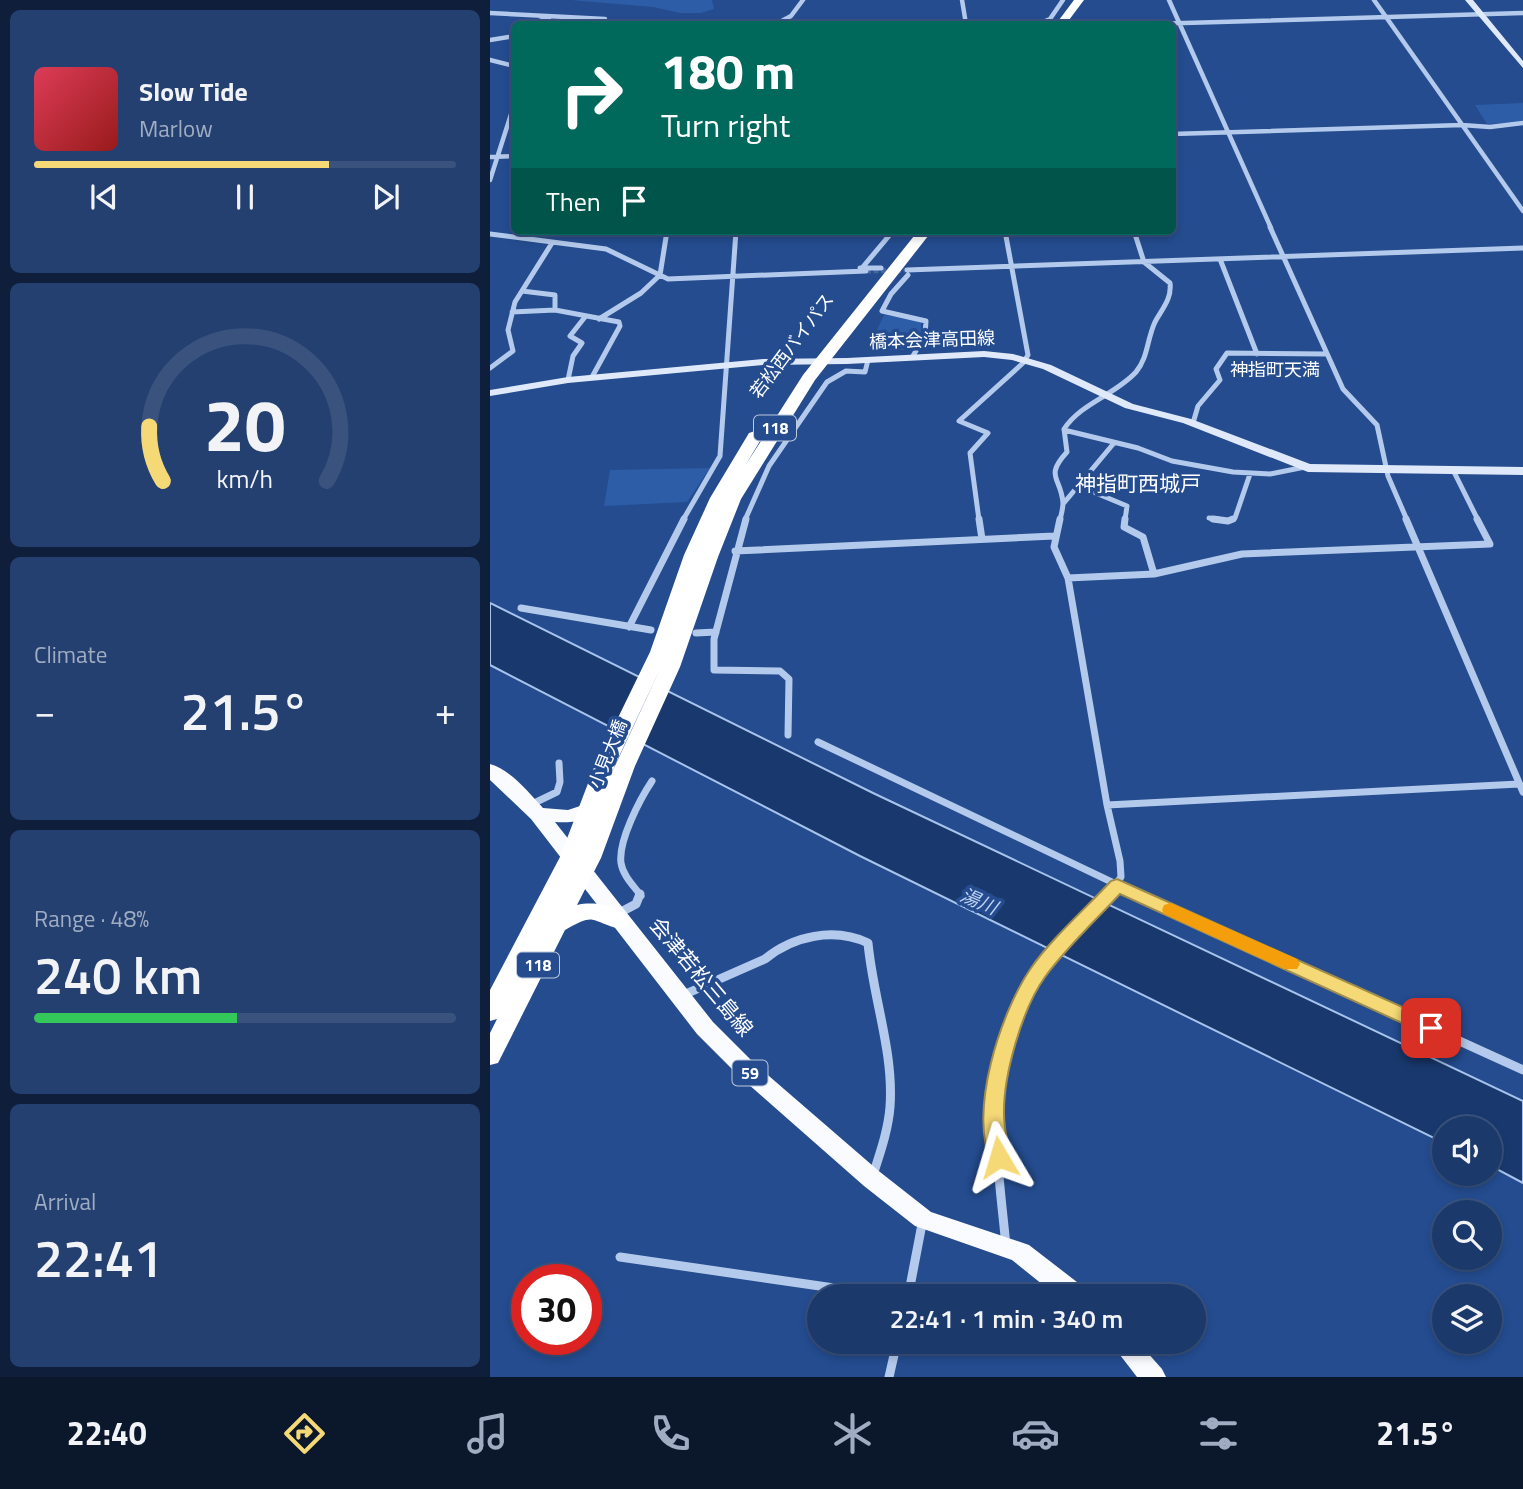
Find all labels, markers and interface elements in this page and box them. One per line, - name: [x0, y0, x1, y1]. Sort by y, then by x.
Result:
- text: 180 m: [661, 33, 795, 108]
- icon: right: [546, 49, 637, 140]
- text: Slow Tide: [139, 72, 248, 111]
- text: Turn right: [661, 101, 790, 149]
- text: Marlow: [139, 111, 213, 146]
- icon: previous: [85, 178, 123, 216]
- icon: pause: [226, 178, 264, 216]
- icon: next: [367, 178, 405, 216]
- text: Then: [546, 182, 601, 221]
- icon: arrive: [615, 182, 653, 220]
- street label: 若松西バイパス: [743, 287, 840, 404]
- street label: 橋本会津高田線: [869, 324, 995, 355]
- district label: 神指町天満: [1230, 356, 1320, 383]
- text: 20: [204, 370, 286, 480]
- road number: 118: [754, 416, 796, 440]
- text: km/h: [217, 460, 273, 498]
- district label: 神指町西城戸: [1075, 467, 1201, 499]
- text: Climate: [34, 637, 107, 672]
- text: 21.5°: [181, 671, 309, 750]
- text: −: [34, 682, 55, 740]
- text: +: [435, 682, 456, 740]
- street label: 小見大橋: [582, 715, 634, 792]
- water label: 湯川: [956, 880, 1004, 922]
- text: Range · 48%: [34, 901, 149, 936]
- street label: 会津若松三島線: [642, 910, 761, 1043]
- text: 240 km: [34, 935, 202, 1014]
- road number: 118: [517, 953, 559, 978]
- pin: [1401, 998, 1461, 1058]
- icon: arrive: [1412, 1009, 1450, 1047]
- road number: 59: [733, 1060, 768, 1086]
- map controls: [1432, 1116, 1502, 1354]
- button: sound: [1432, 1116, 1502, 1186]
- position arrow: [962, 1120, 1036, 1194]
- text: Arrival: [34, 1184, 96, 1219]
- button: search: [1432, 1200, 1502, 1270]
- text: 22:41: [34, 1218, 163, 1297]
- speed limit sign: 30: [511, 1264, 602, 1355]
- button: layers: [1432, 1284, 1502, 1354]
- text: 22:41 · 1 min · 340 m: [890, 1299, 1123, 1338]
- text: 22:40: [67, 1409, 147, 1457]
- icon: directions: [280, 1409, 329, 1458]
- icon: music: [463, 1409, 512, 1458]
- icon: phone: [646, 1409, 695, 1458]
- icon: climate: [828, 1409, 877, 1458]
- icon: car: [1011, 1409, 1060, 1458]
- icon: filters: [1194, 1409, 1243, 1458]
- text: 21.5°: [1376, 1409, 1456, 1457]

